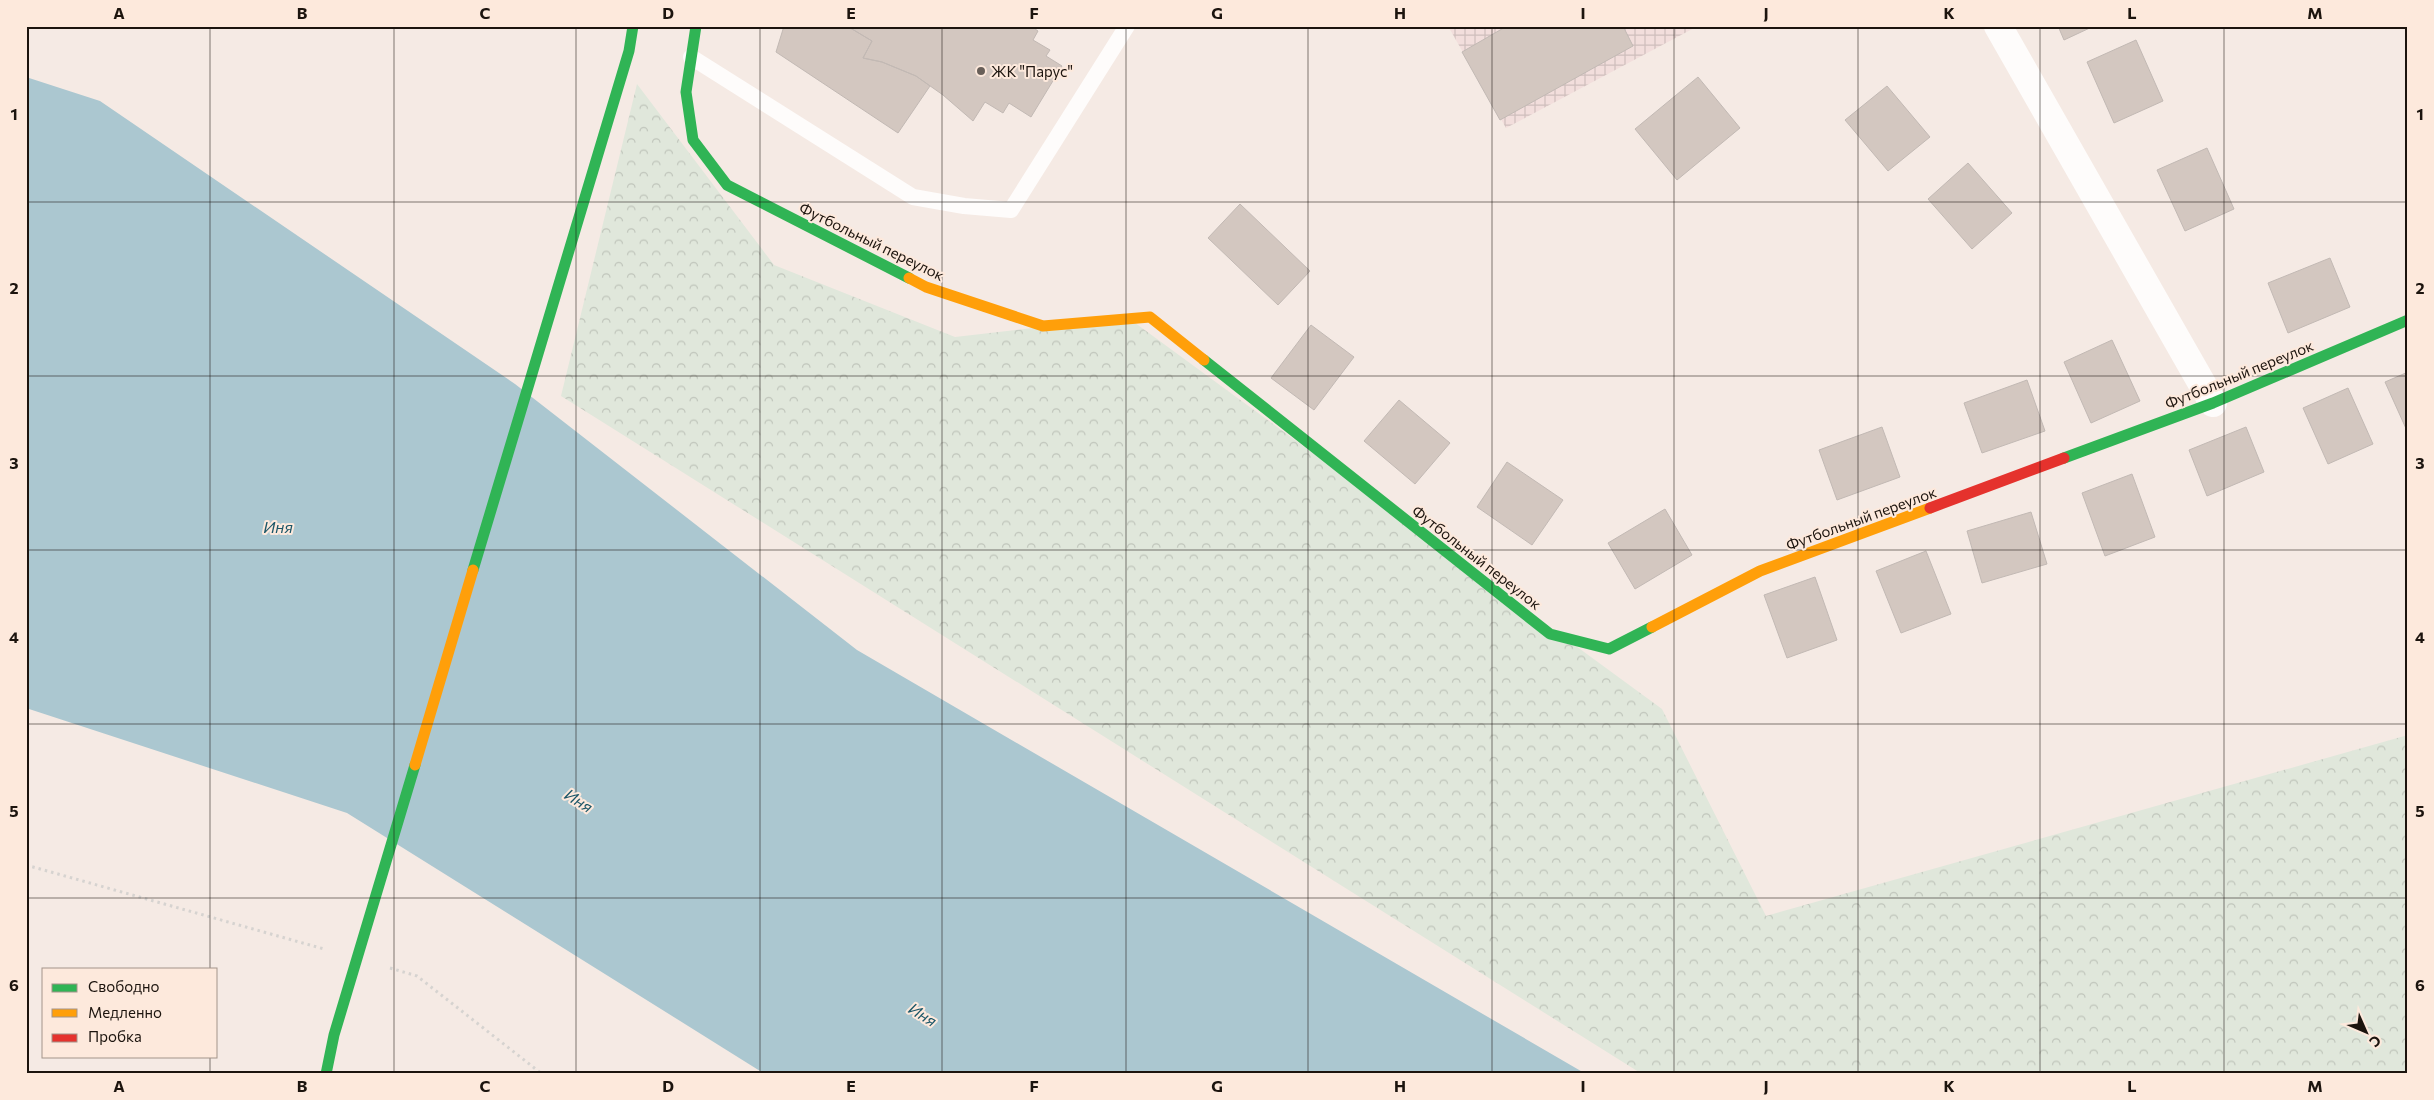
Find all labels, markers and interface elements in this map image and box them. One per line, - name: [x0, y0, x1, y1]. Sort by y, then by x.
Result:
- text: A: [113, 3, 125, 22]
- text: B: [297, 3, 308, 22]
- text: C: [480, 3, 491, 22]
- text: D: [662, 3, 674, 22]
- text: E: [846, 3, 856, 22]
- text: F: [1029, 3, 1039, 22]
- text: G: [1211, 3, 1223, 22]
- text: H: [1394, 3, 1406, 22]
- text: I: [1580, 3, 1586, 22]
- text: J: [1763, 3, 1769, 22]
- text: K: [1943, 3, 1955, 22]
- text: L: [2127, 3, 2137, 22]
- text: M: [2307, 3, 2323, 22]
- place label: ЖК "Парус": [991, 62, 1073, 80]
- marker: ЖК "Парус": [975, 65, 987, 77]
- text: 1: [10, 104, 18, 123]
- text: 1: [2416, 104, 2424, 123]
- street label: Футбольный переулок: [797, 198, 947, 284]
- text: 2: [9, 278, 19, 297]
- text: 2: [2415, 278, 2425, 297]
- street label: Футбольный переулок: [2162, 336, 2316, 412]
- text: 3: [9, 453, 19, 472]
- text: 3: [2415, 453, 2425, 472]
- street label: Футбольный переулок: [1783, 482, 1939, 554]
- street label: Футбольный переулок: [1409, 501, 1545, 613]
- water label: Иня: [263, 517, 293, 536]
- text: 4: [9, 627, 19, 646]
- text: 4: [2415, 627, 2425, 646]
- water label: Иня: [561, 784, 597, 816]
- text: 5: [9, 801, 19, 820]
- text: 5: [2415, 801, 2425, 820]
- legend: [42, 968, 218, 1058]
- text: 6: [9, 975, 19, 994]
- text: 6: [2415, 975, 2425, 994]
- text: Свободно: [88, 977, 159, 995]
- water label: Иня: [905, 998, 941, 1030]
- text: Медленно: [88, 1003, 162, 1021]
- north arrow: [2342, 1008, 2392, 1058]
- text: Пробка: [88, 1027, 142, 1045]
- text: С: [2366, 1032, 2385, 1051]
- text: A: [113, 1076, 125, 1095]
- text: B: [297, 1076, 308, 1095]
- text: C: [480, 1076, 491, 1095]
- text: D: [662, 1076, 674, 1095]
- text: E: [846, 1076, 856, 1095]
- text: F: [1029, 1076, 1039, 1095]
- text: G: [1211, 1076, 1223, 1095]
- text: H: [1394, 1076, 1406, 1095]
- text: I: [1580, 1076, 1586, 1095]
- text: J: [1763, 1076, 1769, 1095]
- text: K: [1943, 1076, 1955, 1095]
- text: L: [2127, 1076, 2137, 1095]
- text: M: [2307, 1076, 2323, 1095]

